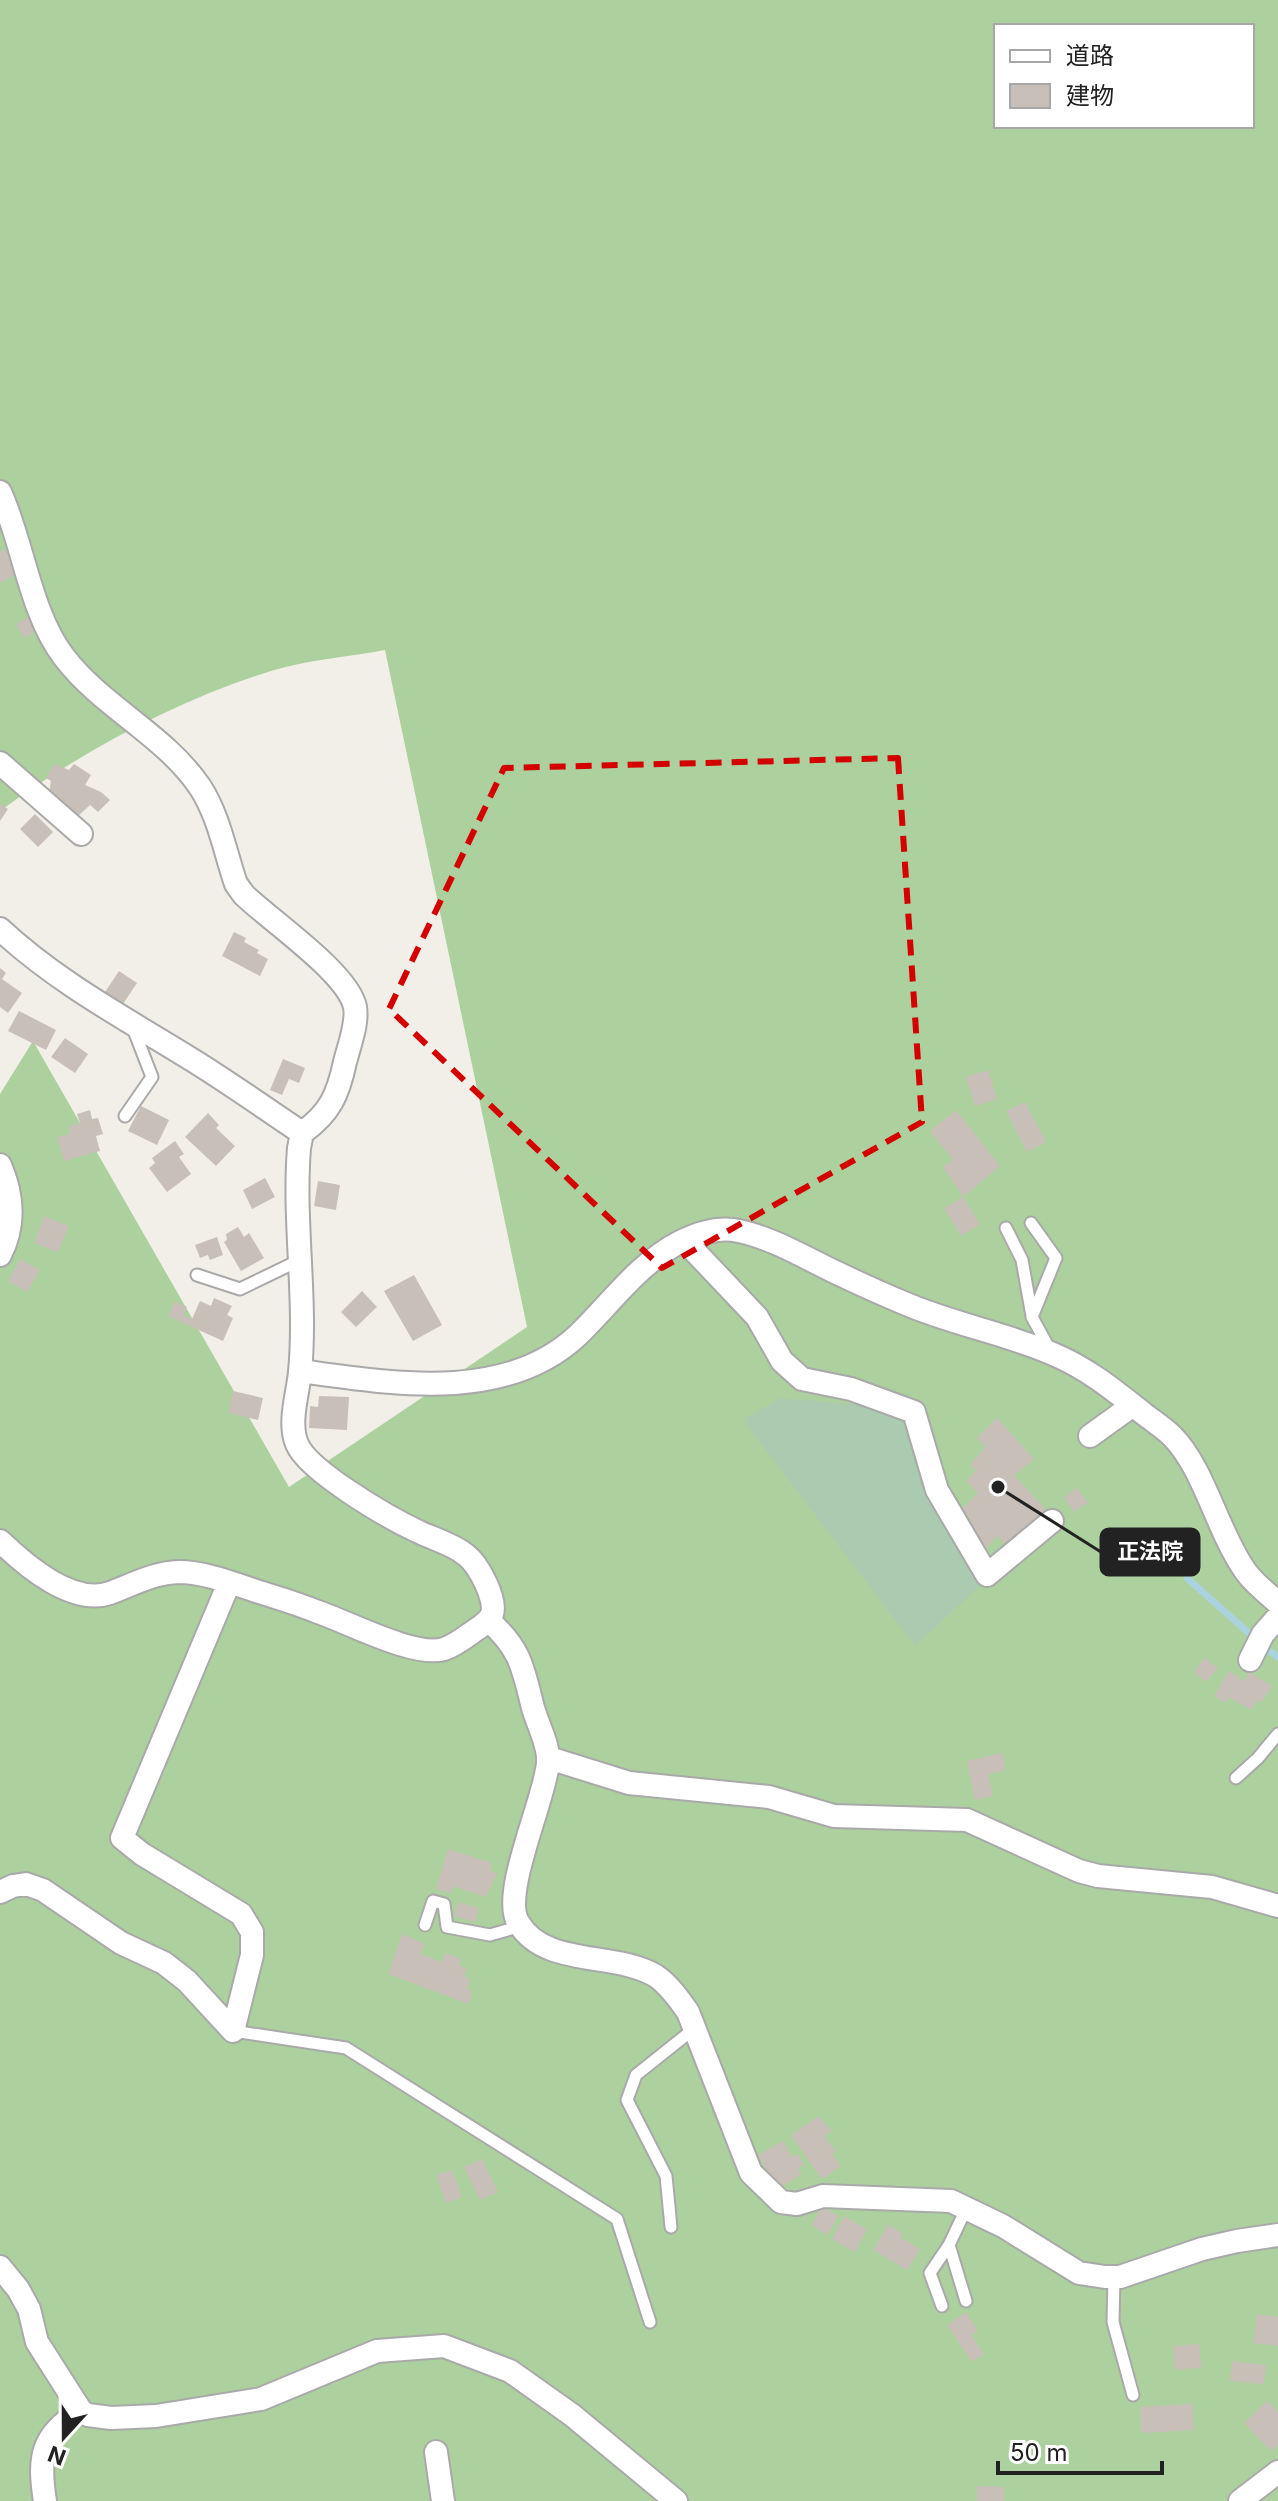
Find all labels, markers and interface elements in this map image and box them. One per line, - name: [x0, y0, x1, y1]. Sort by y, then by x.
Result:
- legend: [994, 24, 1254, 128]
- text: 道路: [1066, 41, 1114, 70]
- text: 建物: [1066, 81, 1114, 110]
- callout: 正法院: [1101, 1529, 1199, 1575]
- text: 正法院: [1117, 1538, 1183, 1564]
- north arrow: [24, 2397, 104, 2477]
- scale bar: [998, 2425, 1162, 2475]
- text: 50 m: [1010, 2438, 1068, 2467]
- text: N: [44, 2441, 69, 2471]

